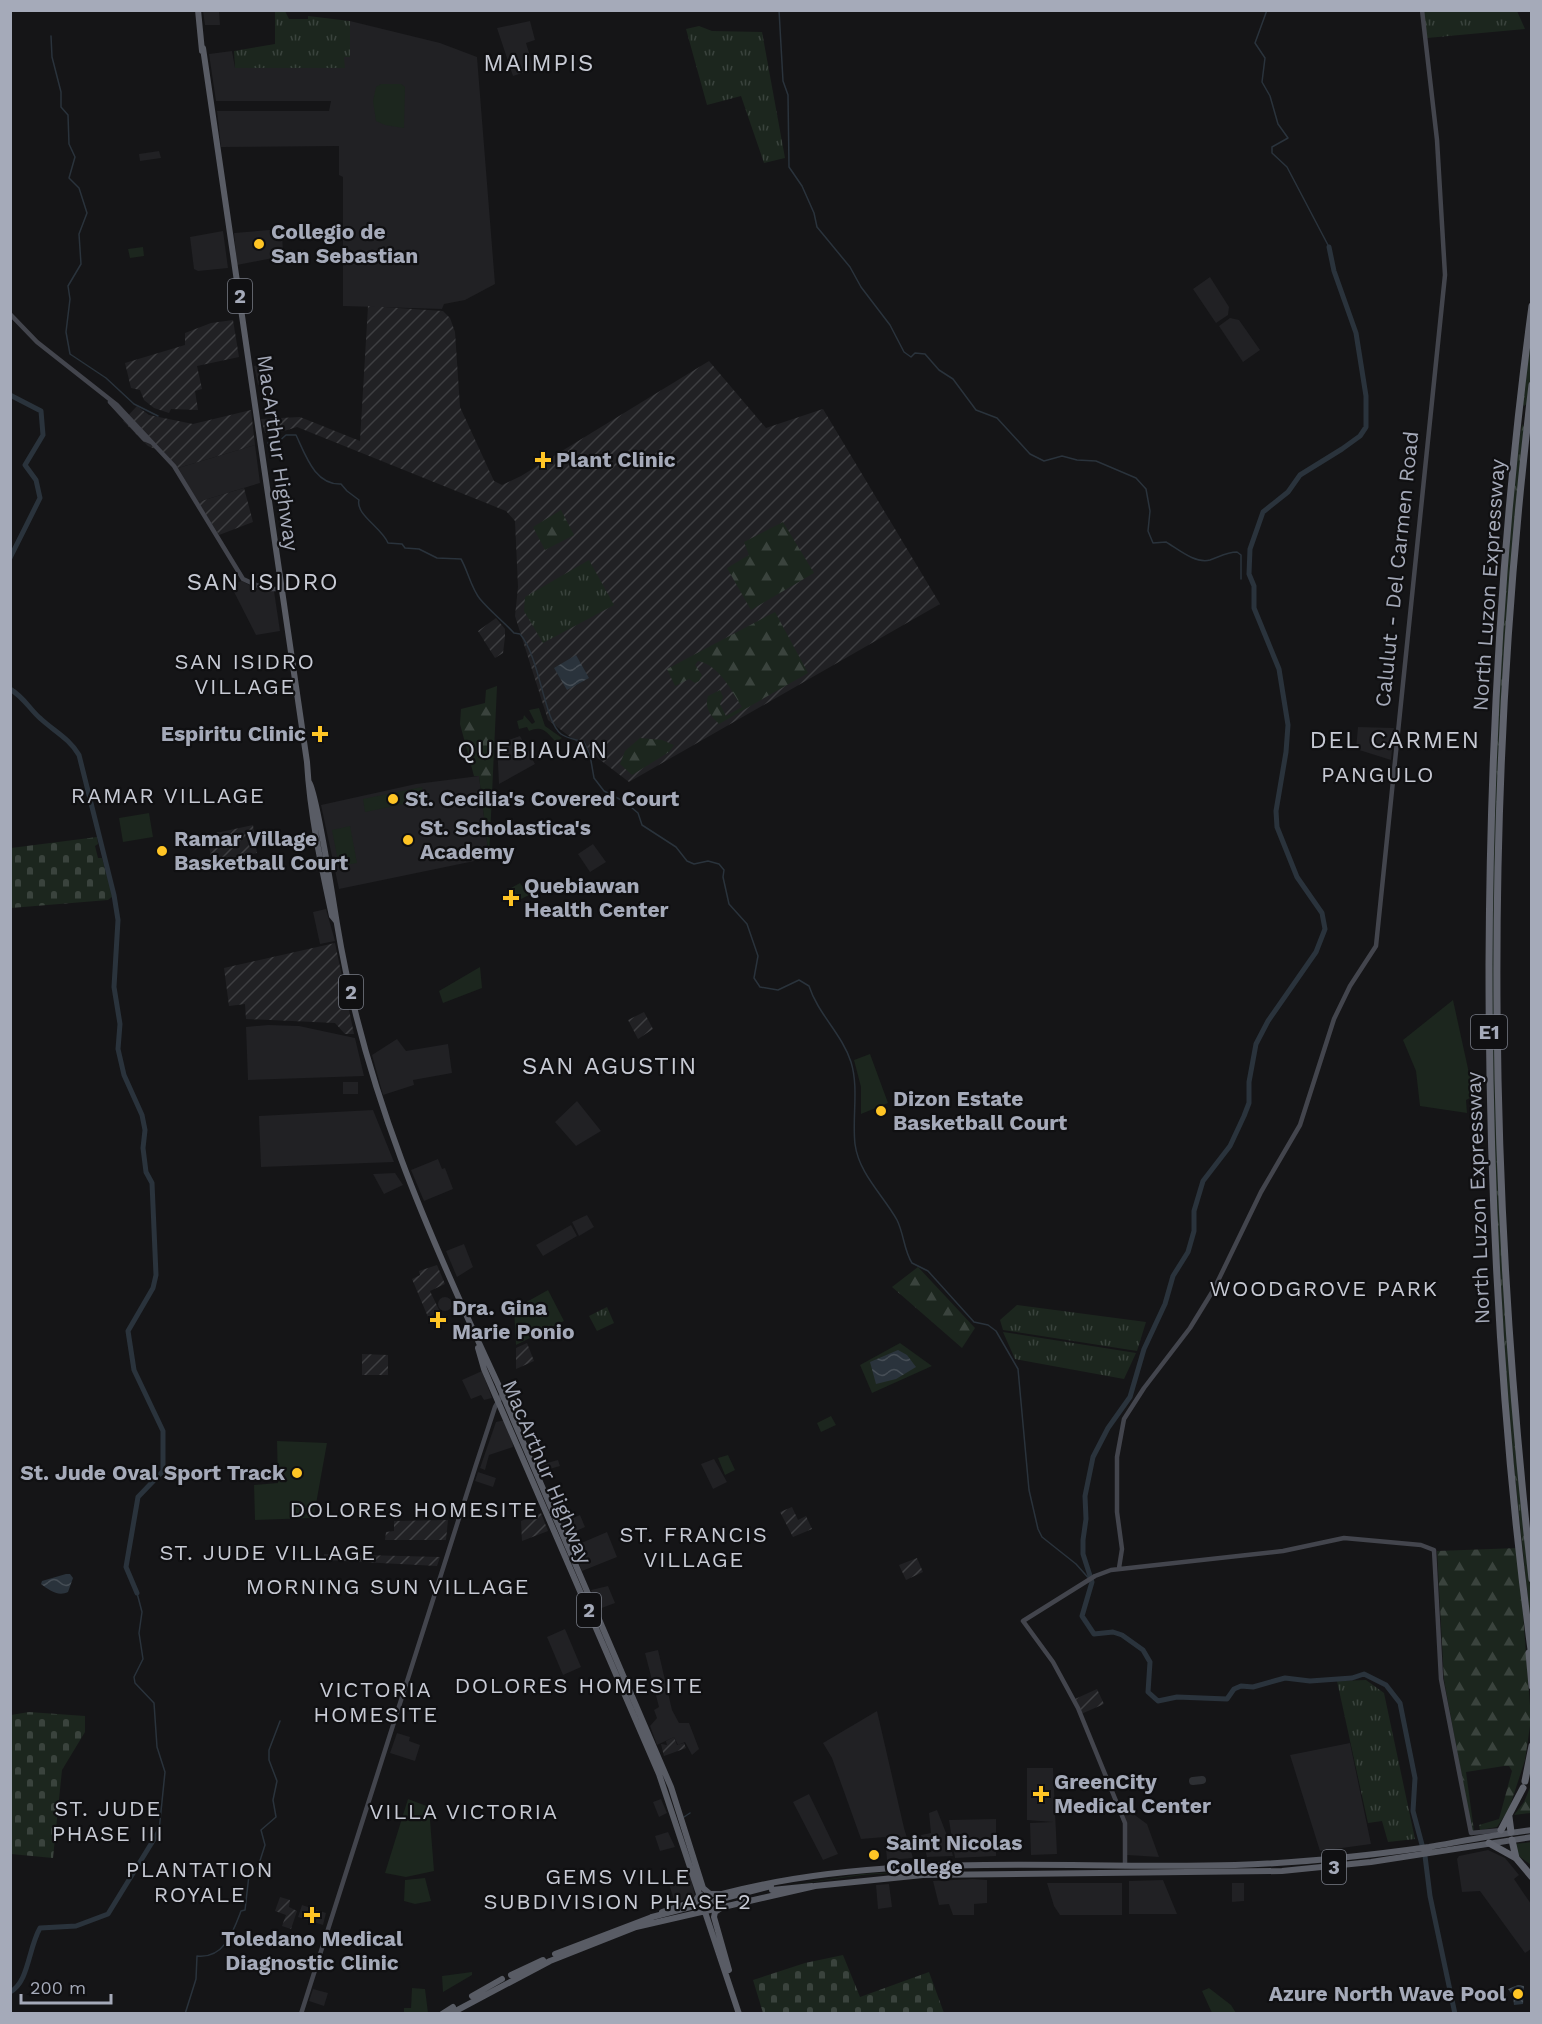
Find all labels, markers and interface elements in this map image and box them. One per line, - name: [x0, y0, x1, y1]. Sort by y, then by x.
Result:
- district label: MAIMPIS: [483, 49, 595, 77]
- place label: Collegio de San Sebastian: [271, 219, 418, 268]
- marker: Collegio de San Sebastian: [252, 237, 266, 251]
- road number: 2: [228, 279, 252, 313]
- street label: MacArthur Highway: [252, 353, 305, 553]
- street label: Calulut - Del Carmen Road: [1370, 430, 1423, 708]
- place label: Plant Clinic: [556, 447, 676, 472]
- marker: Plant Clinic: [534, 451, 552, 469]
- street label: North Luzon Expressway: [1467, 458, 1510, 712]
- district label: SAN ISIDRO: [187, 568, 339, 596]
- district label: SAN ISIDRO VILLAGE: [174, 649, 316, 699]
- place label: Espiritu Clinic: [161, 721, 306, 746]
- marker: Espiritu Clinic: [311, 725, 329, 743]
- district label: DEL CARMEN: [1309, 726, 1481, 754]
- district label: QUEBIAUAN: [457, 736, 609, 764]
- district label: PANGULO: [1321, 762, 1435, 787]
- district label: RAMAR VILLAGE: [71, 783, 265, 808]
- place label: St. Cecilia's Covered Court: [405, 786, 679, 811]
- marker: St. Cecilia's Covered Court: [386, 792, 400, 806]
- place label: St. Scholastica's Academy: [420, 815, 591, 864]
- place label: Ramar Village Basketball Court: [174, 826, 348, 875]
- marker: St. Scholastica's Academy: [401, 833, 415, 847]
- marker: Ramar Village Basketball Court: [155, 844, 169, 858]
- place label: Quebiawan Health Center: [524, 873, 669, 922]
- marker: Quebiawan Health Center: [502, 889, 520, 907]
- road number: 2: [339, 975, 363, 1009]
- road number: E1: [1471, 1015, 1507, 1049]
- district label: SAN AGUSTIN: [522, 1052, 698, 1080]
- street label: North Luzon Expressway: [1461, 1071, 1494, 1325]
- place label: Dizon Estate Basketball Court: [893, 1086, 1067, 1135]
- marker: Dizon Estate Basketball Court: [874, 1104, 888, 1118]
- district label: WOODGROVE PARK: [1209, 1276, 1439, 1301]
- place label: Dra. Gina Marie Ponio: [452, 1295, 575, 1344]
- marker: Dra. Gina Marie Ponio: [429, 1311, 447, 1329]
- street label: MacArthur Highway: [497, 1376, 598, 1568]
- place label: St. Jude Oval Sport Track: [20, 1460, 286, 1485]
- marker: St. Jude Oval Sport Track: [290, 1466, 304, 1480]
- district label: DOLORES HOMESITE: [289, 1497, 539, 1522]
- district label: ST. FRANCIS VILLAGE: [620, 1522, 768, 1572]
- district label: ST. JUDE VILLAGE: [159, 1540, 377, 1565]
- district label: MORNING SUN VILLAGE: [246, 1574, 530, 1599]
- road number: 2: [577, 1593, 601, 1627]
- district label: DOLORES HOMESITE: [454, 1673, 704, 1698]
- district label: VICTORIA HOMESITE: [313, 1677, 439, 1727]
- place label: GreenCity Medical Center: [1054, 1769, 1211, 1818]
- marker: GreenCity Medical Center: [1032, 1785, 1050, 1803]
- district label: ST. JUDE PHASE III: [52, 1796, 164, 1846]
- district label: VILLA VICTORIA: [369, 1799, 559, 1824]
- place label: Saint Nicolas College: [886, 1830, 1022, 1879]
- marker: Saint Nicolas College: [867, 1848, 881, 1862]
- road number: 3: [1322, 1850, 1346, 1884]
- district label: PLANTATION ROYALE: [126, 1857, 274, 1907]
- district label: GEMS VILLE SUBDIVISION PHASE 2: [484, 1864, 752, 1914]
- marker: Toledano Medical Diagnostic Clinic: [303, 1906, 321, 1924]
- place label: Toledano Medical Diagnostic Clinic: [221, 1926, 403, 1975]
- scale bar: [21, 1967, 111, 2005]
- text: 200 m: [30, 1977, 86, 1998]
- place label: Azure North Wave Pool: [1269, 1981, 1506, 2006]
- marker: Azure North Wave Pool: [1511, 1987, 1525, 2001]

